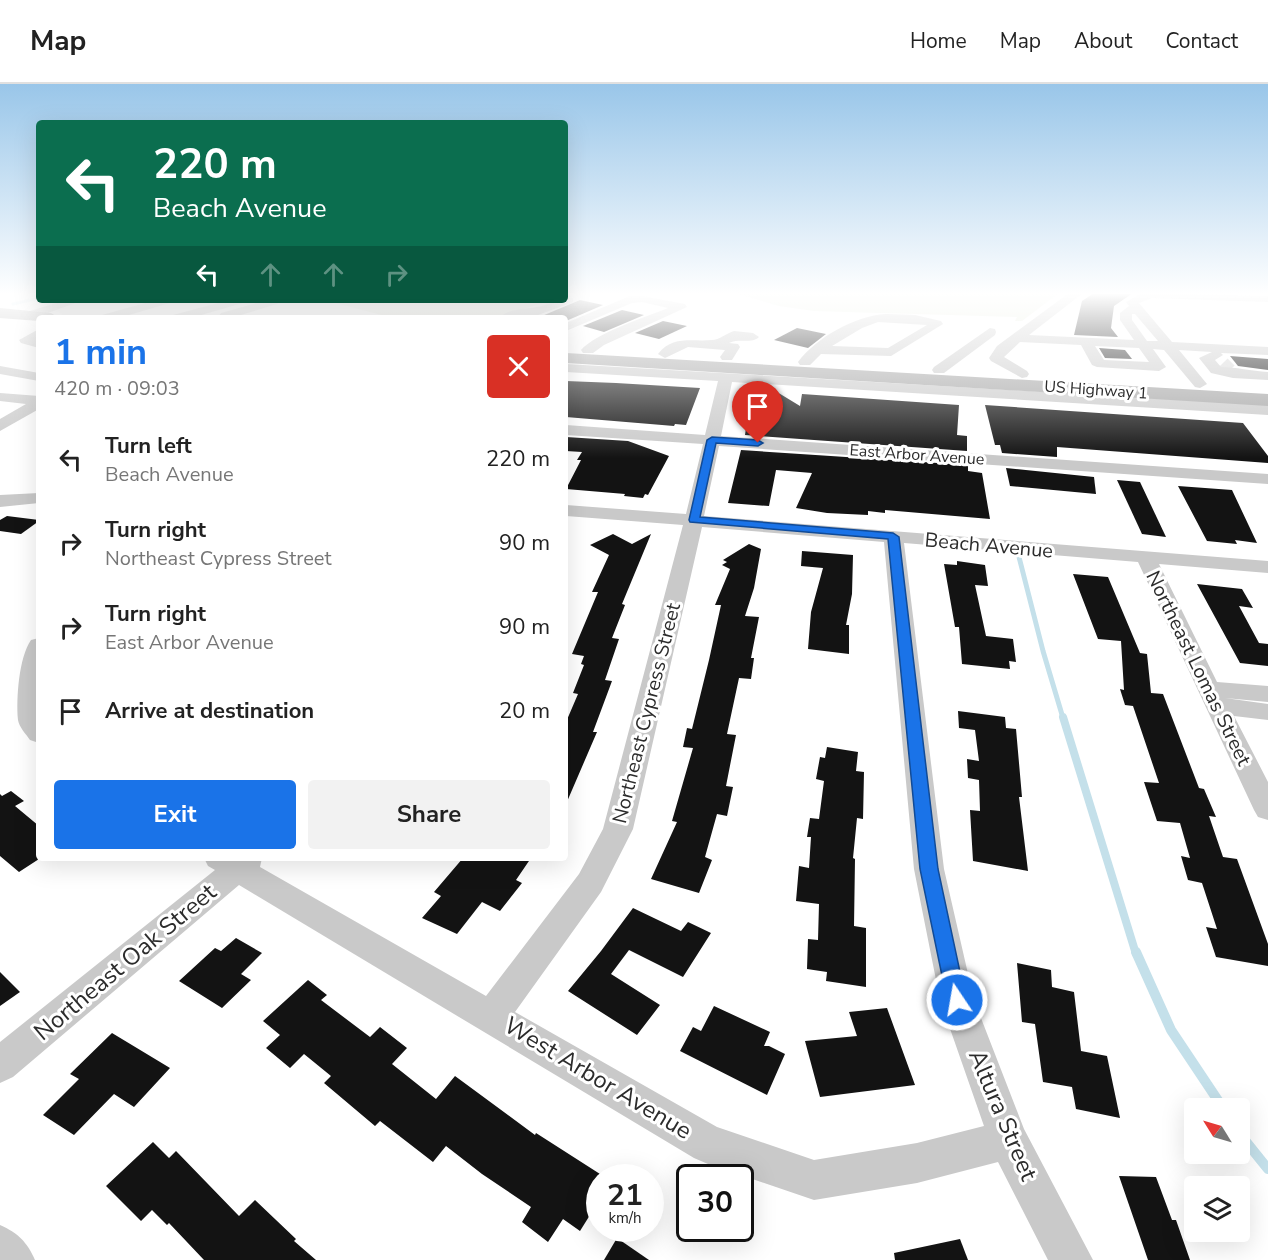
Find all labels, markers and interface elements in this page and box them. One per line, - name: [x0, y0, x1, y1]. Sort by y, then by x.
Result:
- text: Map: [30, 22, 86, 60]
- text: Home: [910, 27, 967, 55]
- text: Map: [1000, 27, 1041, 55]
- text: About: [1074, 27, 1132, 55]
- text: Contact: [1165, 27, 1238, 55]
- text: 220 m: [153, 136, 277, 193]
- icon: left: [54, 144, 132, 222]
- text: Beach Avenue: [153, 190, 327, 227]
- icon: left: [191, 258, 224, 291]
- icon: ahead: [254, 258, 287, 291]
- icon: ahead: [317, 258, 350, 291]
- icon: right: [380, 258, 413, 291]
- text: 1 min: [54, 328, 147, 377]
- button: close: [487, 335, 550, 398]
- text: 420 m · 09:03: [54, 375, 180, 402]
- street label: US Highway 1: [1044, 375, 1148, 405]
- pin: [732, 381, 783, 443]
- icon: arrive: [741, 390, 774, 423]
- text: Turn left: [105, 431, 192, 461]
- street label: East Arbor Avenue: [849, 439, 985, 471]
- icon: left: [54, 443, 87, 476]
- text: 220 m: [486, 444, 550, 474]
- text: Beach Avenue: [105, 461, 234, 488]
- text: Turn right: [105, 515, 206, 545]
- street label: Beach Avenue: [924, 526, 1054, 565]
- icon: right: [54, 527, 87, 560]
- text: 90 m: [499, 528, 550, 558]
- text: Northeast Cypress Street: [105, 545, 331, 572]
- street label: Northeast Lomas Street: [1140, 566, 1258, 771]
- text: Turn right: [105, 599, 206, 629]
- street label: Northeast Cypress Street: [606, 599, 687, 826]
- icon: right: [54, 611, 87, 644]
- text: 90 m: [499, 612, 550, 642]
- text: East Arbor Avenue: [105, 629, 274, 656]
- icon: arrive: [54, 695, 87, 728]
- text: Arrive at destination: [105, 696, 314, 726]
- text: 20 m: [499, 696, 550, 726]
- button: Exit: [54, 780, 296, 849]
- button: Share: [308, 780, 550, 849]
- street label: Northeast Oak Street: [27, 876, 223, 1048]
- position arrow: [925, 968, 989, 1032]
- street label: West Arbor Avenue: [498, 1009, 698, 1147]
- street label: Altura Street: [961, 1045, 1045, 1186]
- north arrow: [1184, 1098, 1250, 1164]
- map controls: [1184, 1098, 1250, 1242]
- speed limit sign: 30: [676, 1164, 754, 1242]
- text: 21: [607, 1175, 643, 1216]
- button: layers: [1184, 1176, 1250, 1242]
- text: km/h: [608, 1208, 642, 1228]

